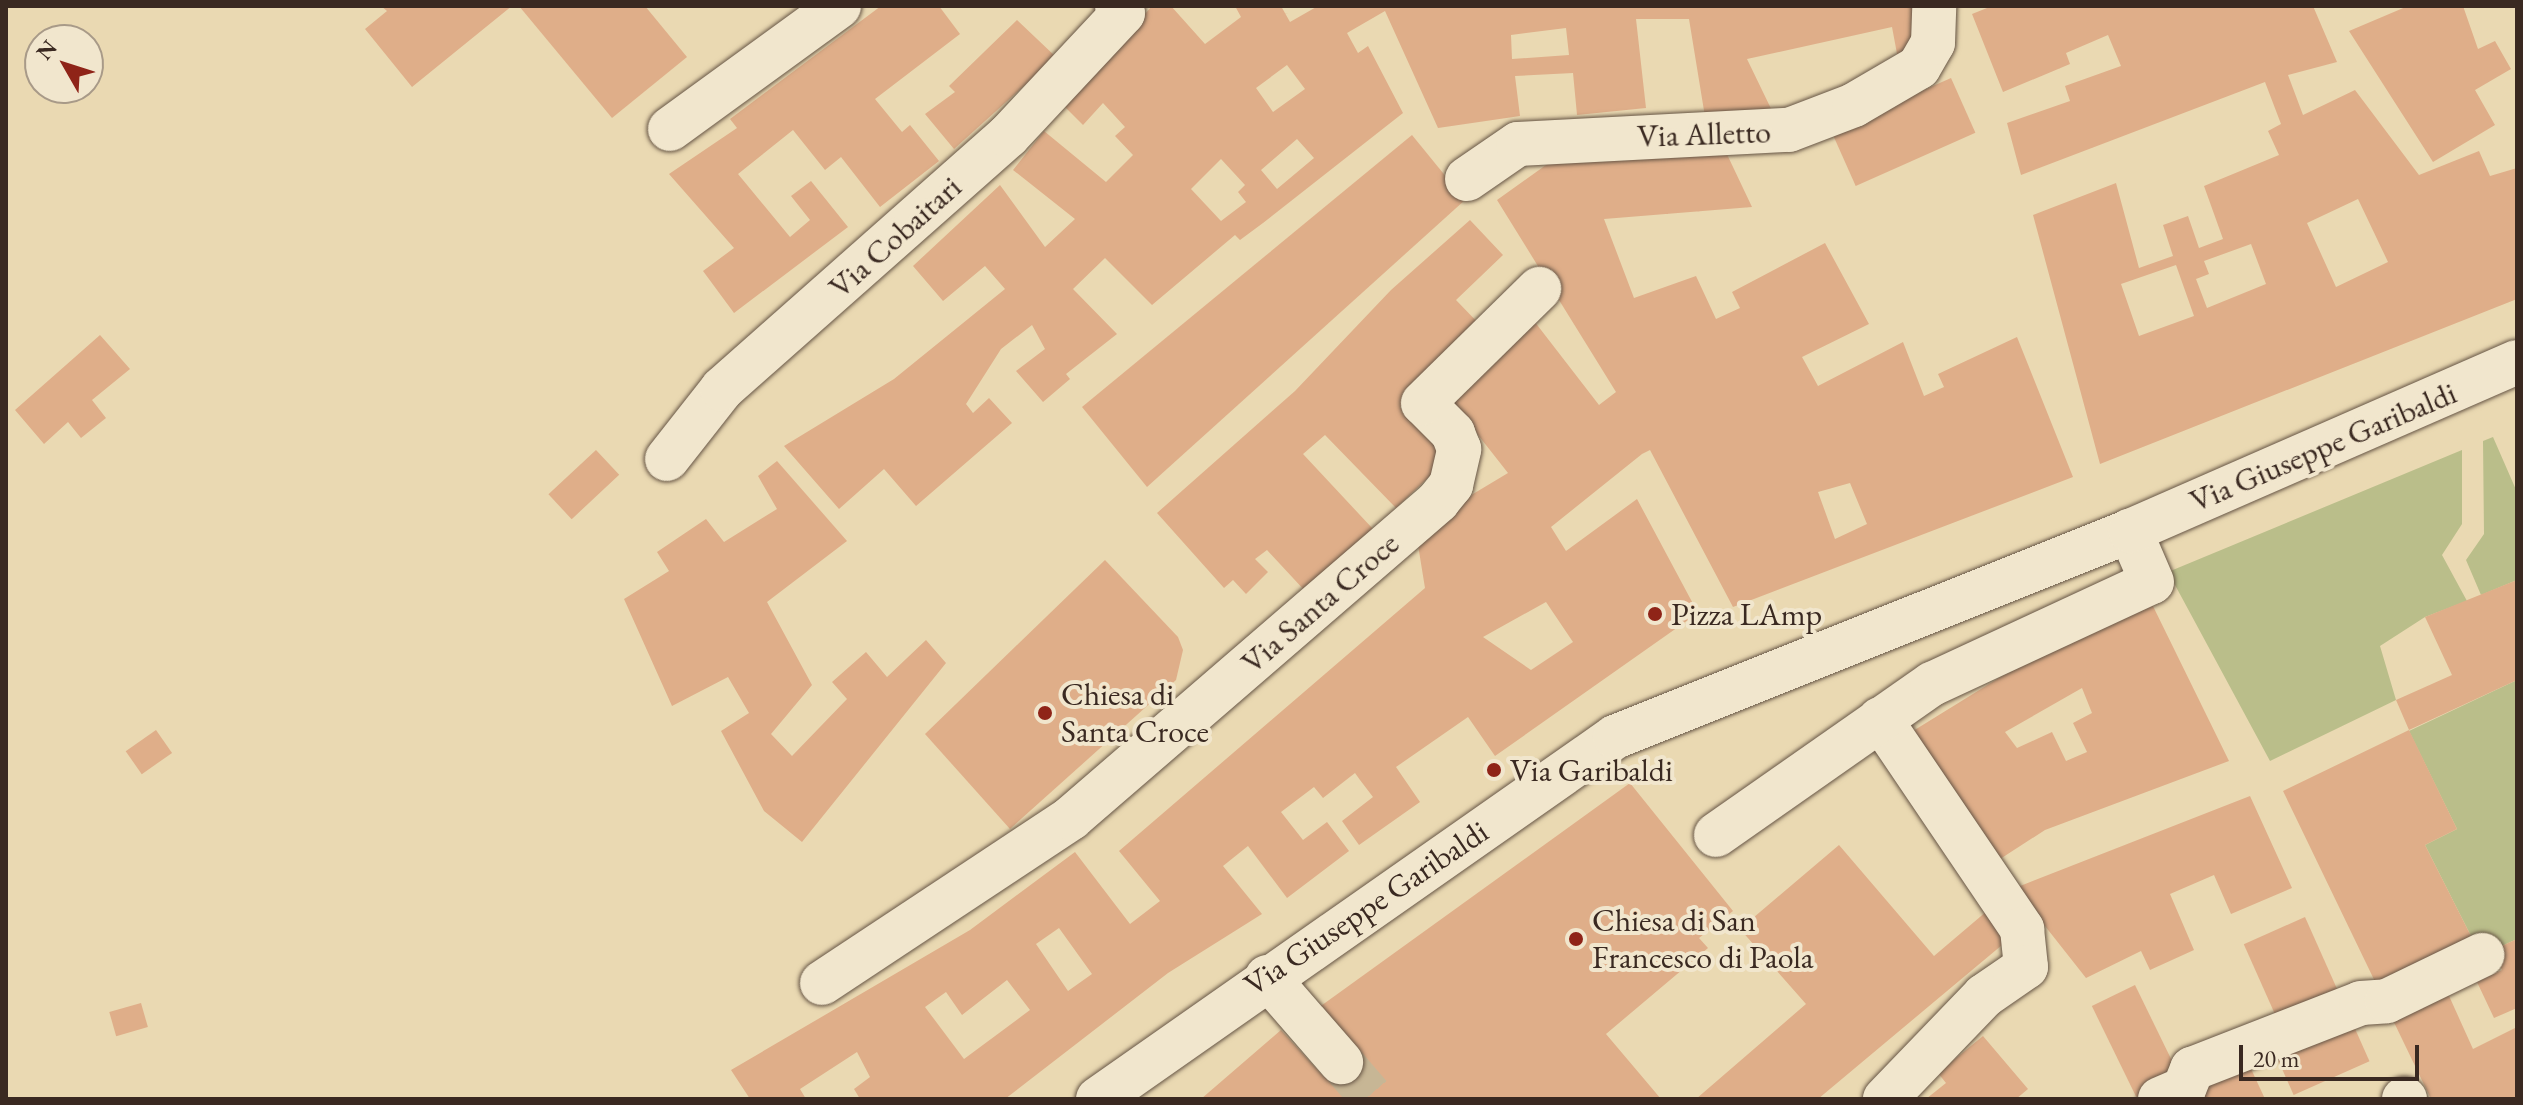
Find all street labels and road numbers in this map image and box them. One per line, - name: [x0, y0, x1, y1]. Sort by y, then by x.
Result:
- street label: Via Alletto: [1636, 112, 1772, 156]
- street label: Via Cobaitari: [821, 168, 969, 306]
- street label: Via Giuseppe Garibaldi: [2184, 373, 2462, 521]
- street label: Via Santa Croce: [1234, 524, 1406, 682]
- street label: Via Giuseppe Garibaldi: [1237, 812, 1495, 1004]

